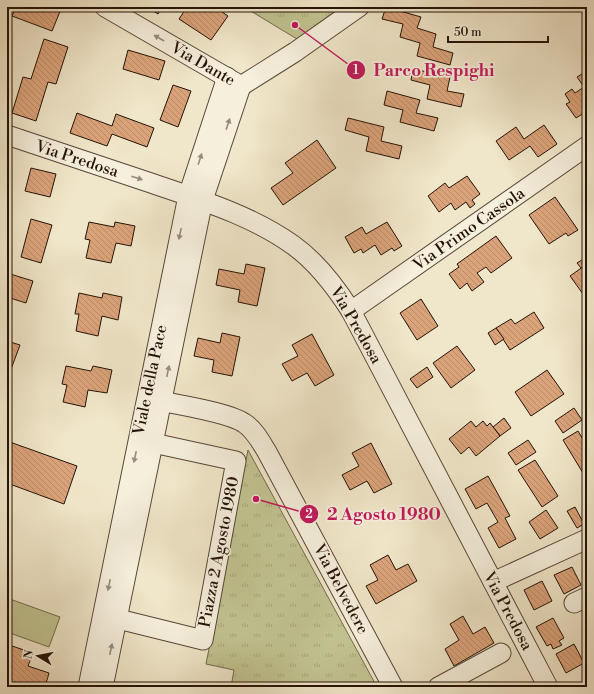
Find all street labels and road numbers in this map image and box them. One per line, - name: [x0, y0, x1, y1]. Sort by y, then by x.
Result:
- street label: Via Dante: [166, 37, 239, 90]
- street label: Via Predosa: [32, 136, 122, 182]
- street label: Via Primo Cassola: [408, 182, 529, 276]
- street label: Via Predosa: [325, 282, 387, 368]
- street label: Viale della Pace: [128, 323, 171, 438]
- street label: Piazza 2 Agosto 1980: [195, 475, 243, 629]
- street label: Via Belvedere: [308, 540, 373, 637]
- street label: Via Predosa: [478, 567, 537, 655]

